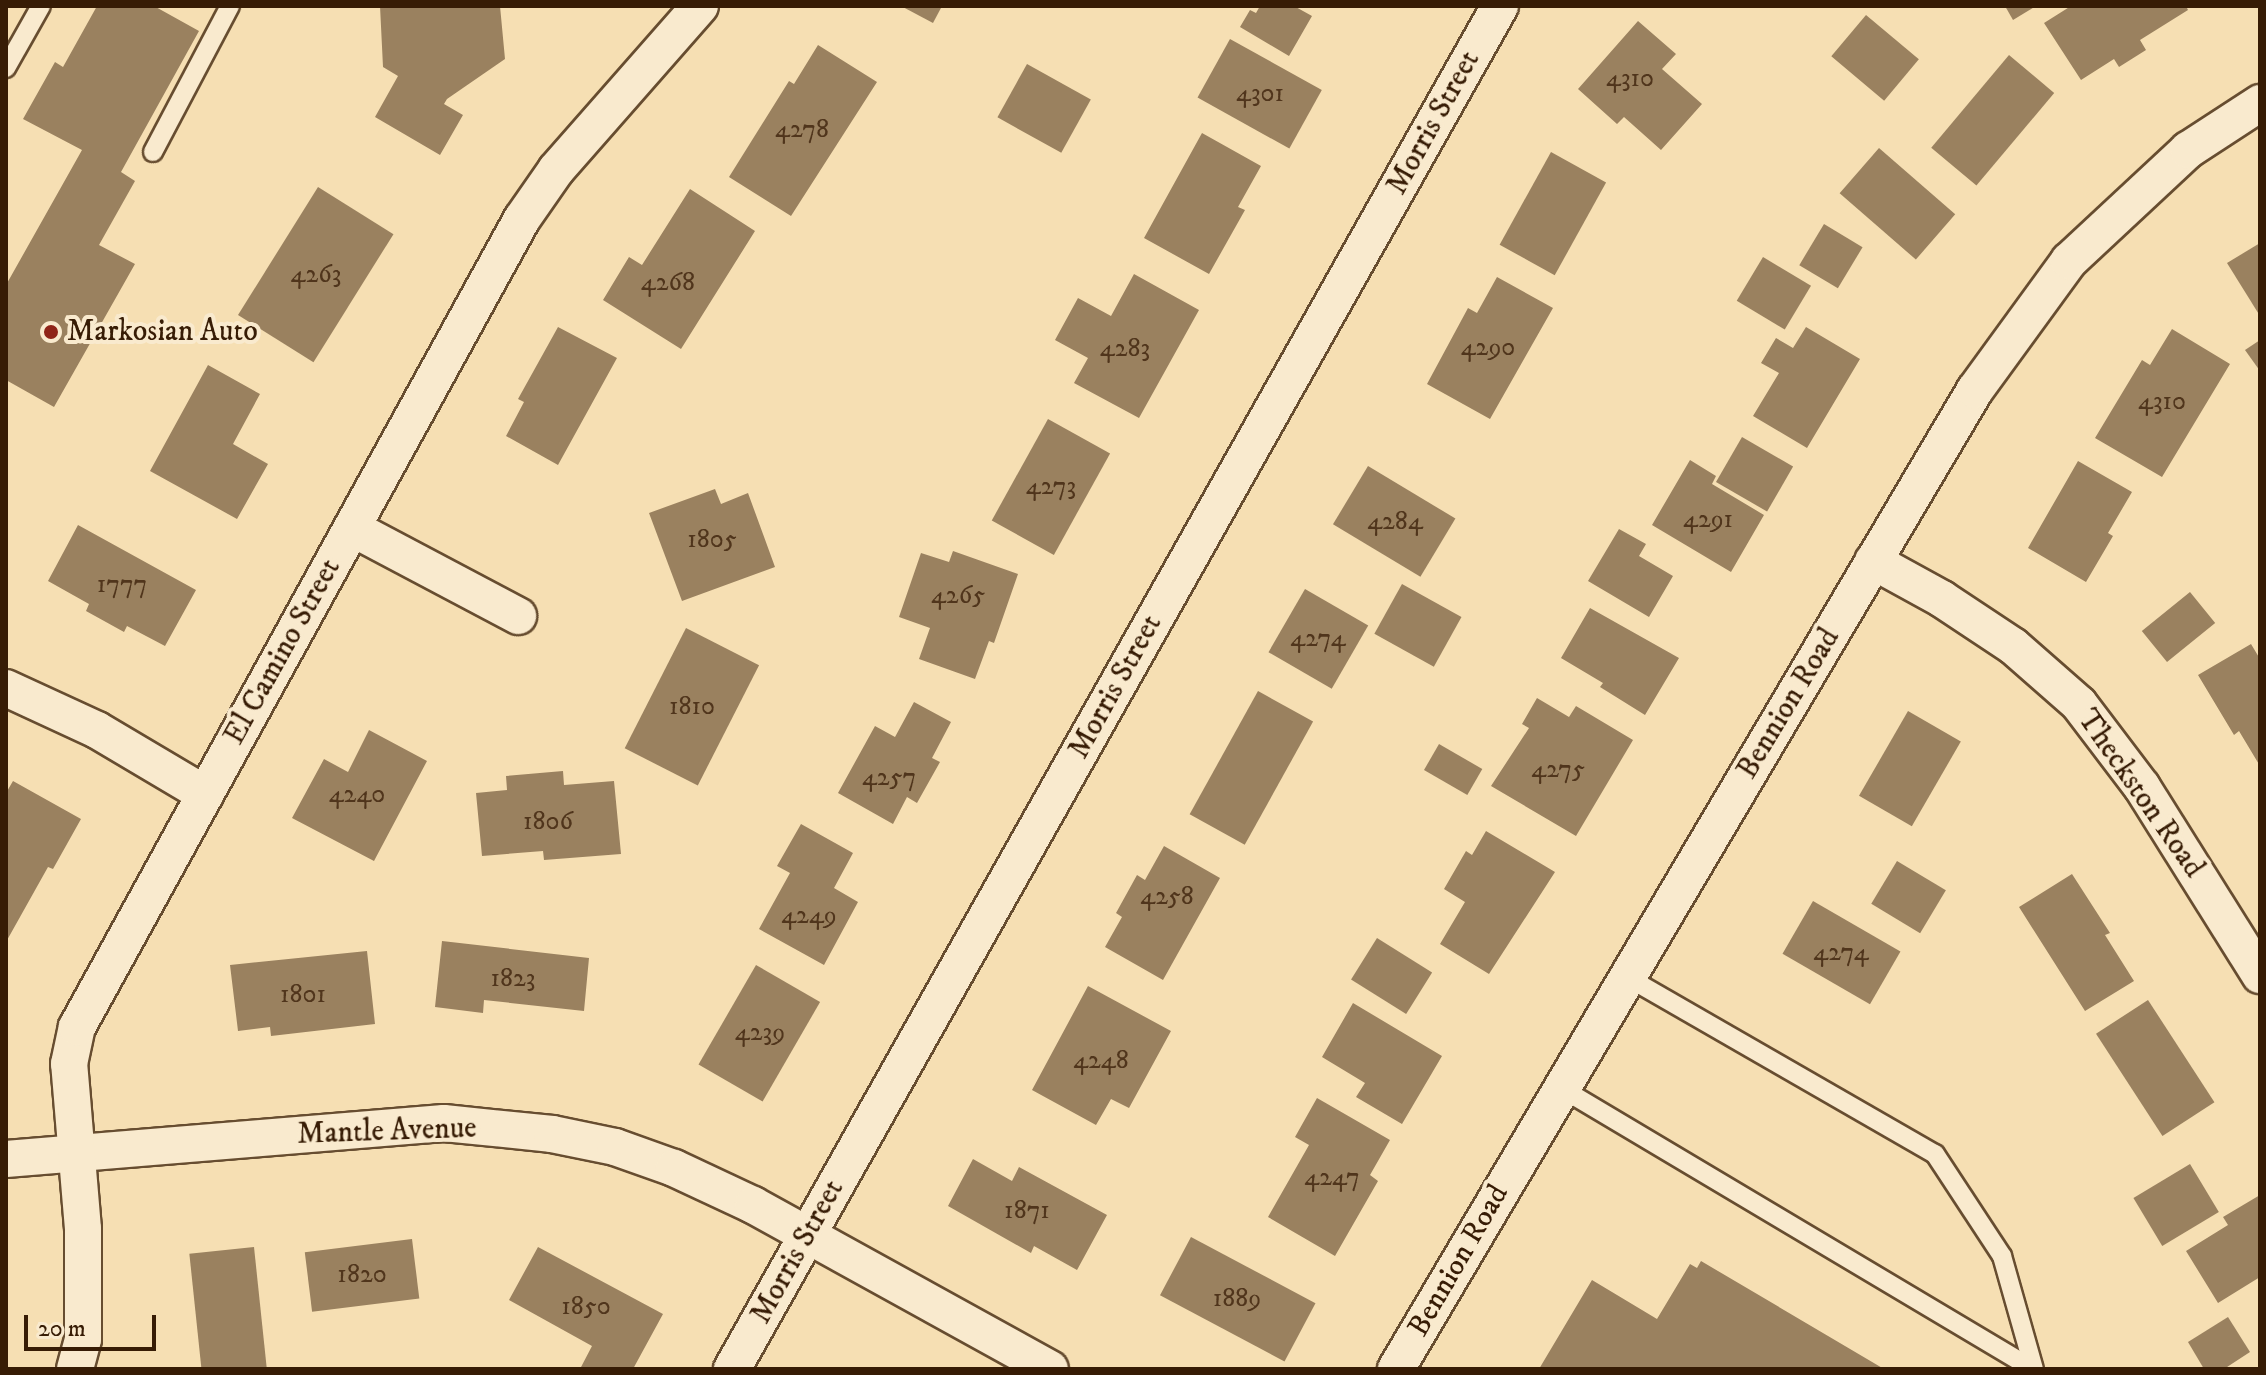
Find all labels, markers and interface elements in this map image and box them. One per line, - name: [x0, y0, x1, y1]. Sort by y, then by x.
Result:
- street label: Morris Street: [1380, 45, 1488, 201]
- house number: 4310: [1606, 63, 1654, 95]
- house number: 4301: [1236, 78, 1284, 110]
- house number: 4278: [775, 114, 829, 146]
- house number: 4263: [291, 259, 341, 291]
- house number: 4268: [641, 267, 695, 299]
- place label: Markosian Auto: [67, 314, 258, 350]
- marker: Markosian Auto: [42, 323, 60, 341]
- house number: 4290: [1461, 332, 1515, 364]
- house number: 4283: [1100, 333, 1150, 365]
- house number: 4310: [2138, 386, 2186, 418]
- house number: 4273: [1026, 471, 1076, 503]
- house number: 4291: [1683, 504, 1733, 536]
- house number: 4284: [1367, 506, 1423, 538]
- house number: 1805: [687, 524, 737, 556]
- street label: El Camino Street: [217, 553, 349, 751]
- house number: 1777: [97, 569, 147, 601]
- house number: 4265: [931, 580, 985, 612]
- street label: Morris Street: [1062, 609, 1170, 765]
- street label: Bennion Road: [1730, 622, 1848, 786]
- house number: 4274: [1290, 623, 1346, 655]
- house number: 1810: [669, 691, 715, 723]
- street label: Theckston Road: [2069, 703, 2211, 885]
- house number: 4275: [1531, 754, 1585, 786]
- house number: 4257: [862, 762, 916, 794]
- house number: 4240: [329, 779, 385, 811]
- house number: 1806: [523, 806, 573, 838]
- house number: 4258: [1140, 881, 1194, 913]
- house number: 4249: [781, 900, 837, 932]
- house number: 4274: [1813, 937, 1869, 969]
- house number: 1823: [490, 963, 536, 995]
- house number: 1801: [280, 979, 326, 1011]
- house number: 4239: [735, 1017, 785, 1049]
- house number: 4248: [1073, 1045, 1129, 1077]
- street label: Mantle Avenue: [297, 1111, 477, 1153]
- house number: 4247: [1304, 1162, 1360, 1194]
- street label: Morris Street: [744, 1174, 852, 1330]
- street label: Bennion Road: [1401, 1179, 1517, 1343]
- house number: 1871: [1004, 1195, 1050, 1227]
- house number: 1820: [337, 1259, 387, 1291]
- house number: 1889: [1213, 1283, 1261, 1315]
- house number: 1850: [561, 1291, 611, 1323]
- scale bar: [28, 1299, 160, 1349]
- text: 20 m: [38, 1314, 86, 1344]

